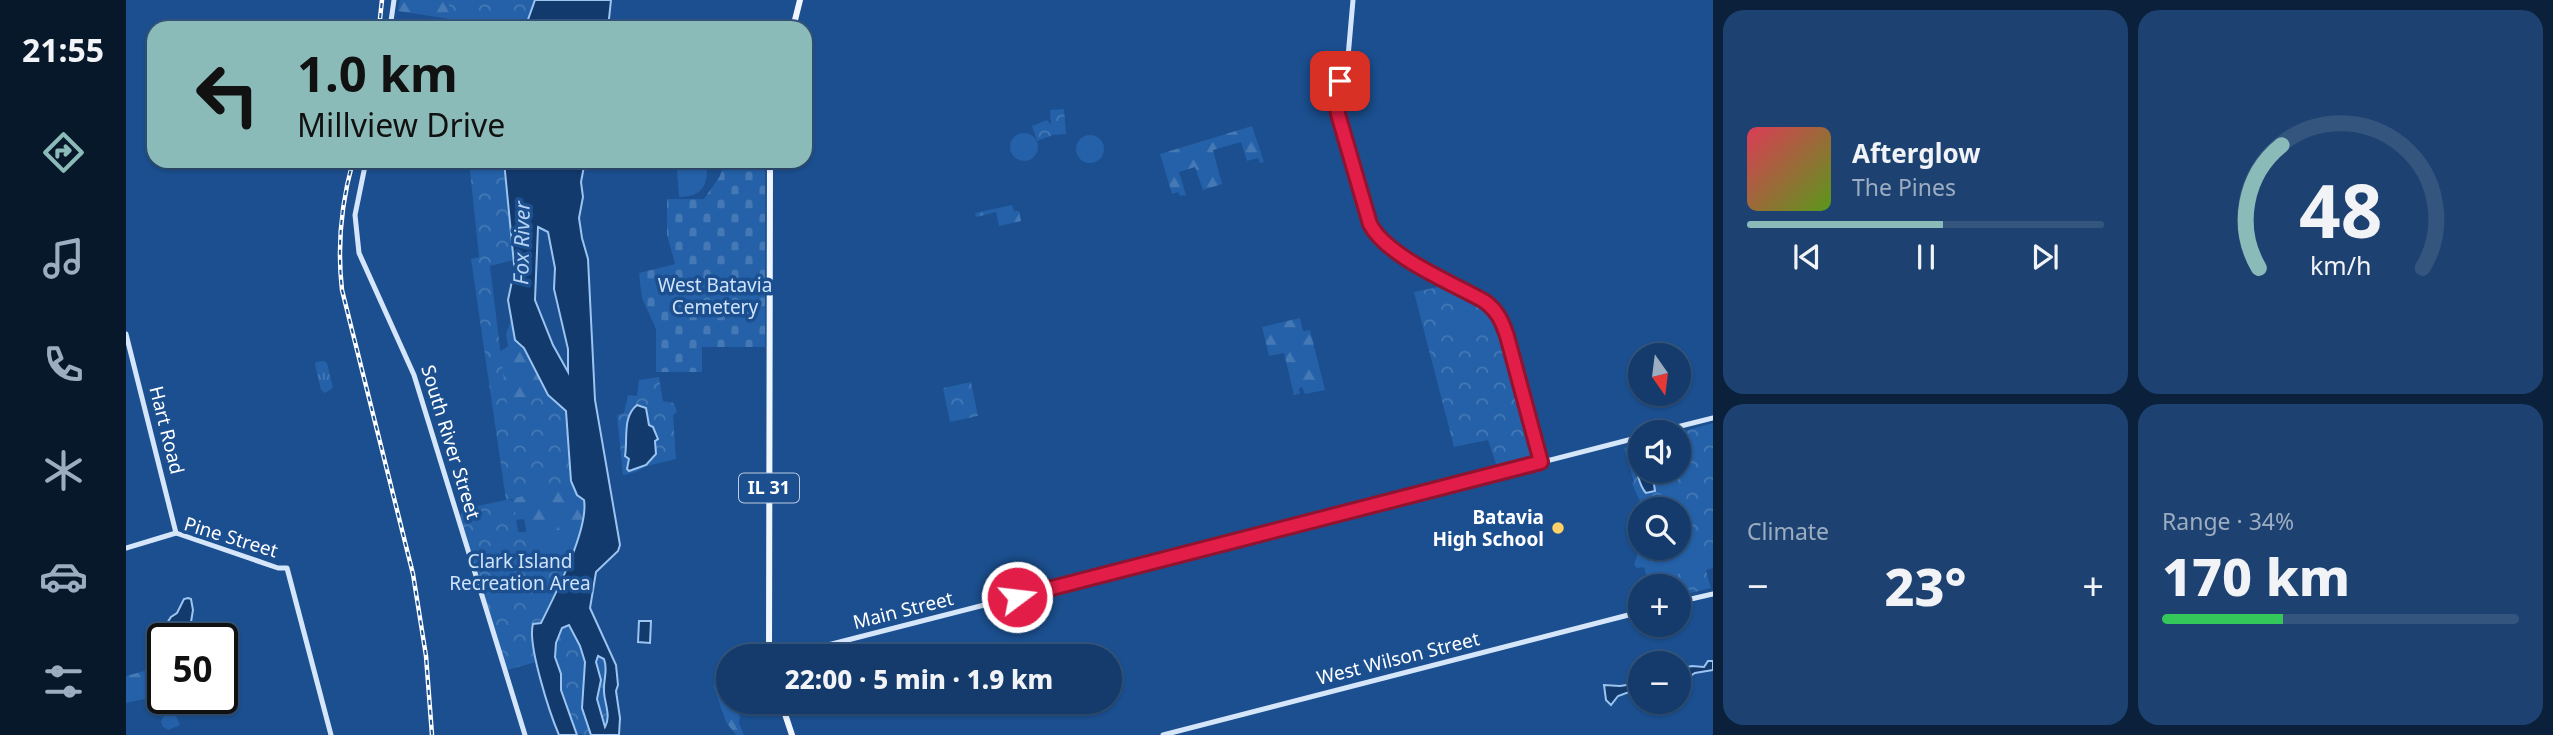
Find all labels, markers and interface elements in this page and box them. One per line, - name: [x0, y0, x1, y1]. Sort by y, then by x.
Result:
- text: 21:55: [22, 28, 104, 71]
- text: 1.0 km: [297, 40, 458, 106]
- icon: left: [182, 49, 273, 140]
- pin: [1310, 51, 1370, 111]
- icon: arrive: [1321, 62, 1359, 100]
- text: Millview Drive: [297, 103, 505, 146]
- icon: directions: [39, 128, 88, 177]
- text: Afterglow: [1852, 135, 1980, 171]
- text: 48: [2299, 160, 2382, 259]
- text: The Pines: [1852, 171, 1956, 203]
- water label: Fox River: [506, 199, 536, 285]
- icon: music: [39, 234, 88, 283]
- icon: previous: [1788, 238, 1826, 276]
- icon: pause: [1907, 238, 1945, 276]
- icon: next: [2026, 238, 2064, 276]
- text: km/h: [2310, 248, 2371, 282]
- park label: West Batavia Cemetery: [658, 272, 772, 320]
- icon: phone: [39, 340, 88, 389]
- north arrow: [1628, 343, 1690, 406]
- map controls: [1628, 343, 1691, 714]
- street label: South River Street: [415, 362, 487, 522]
- street label: Hart Road: [143, 383, 191, 477]
- button: sound: [1628, 420, 1691, 483]
- icon: climate: [39, 446, 88, 495]
- road number: IL 31: [739, 474, 799, 502]
- button: search: [1628, 497, 1691, 560]
- place label: Batavia High School: [1432, 504, 1544, 552]
- text: Range · 34%: [2162, 505, 2294, 537]
- street label: Pine Street: [181, 510, 281, 564]
- text: Climate: [1747, 515, 1829, 547]
- marker: Batavia High School: [1550, 520, 1566, 536]
- text: 170 km: [2162, 540, 2350, 611]
- park label: Clark Island Recreation Area: [449, 548, 591, 596]
- text: 23°: [1884, 550, 1967, 621]
- icon: car: [39, 552, 88, 601]
- text: −: [1747, 559, 1769, 611]
- text: +: [2082, 559, 2104, 611]
- position arrow: [980, 560, 1054, 634]
- button: +: [1628, 574, 1691, 637]
- street label: Main Street: [850, 585, 956, 635]
- speed limit sign: 50: [147, 623, 238, 714]
- street label: West Wilson Street: [1314, 625, 1482, 691]
- button: −: [1628, 651, 1691, 714]
- icon: filters: [39, 657, 88, 706]
- text: 22:00 · 5 min · 1.9 km: [785, 661, 1053, 697]

